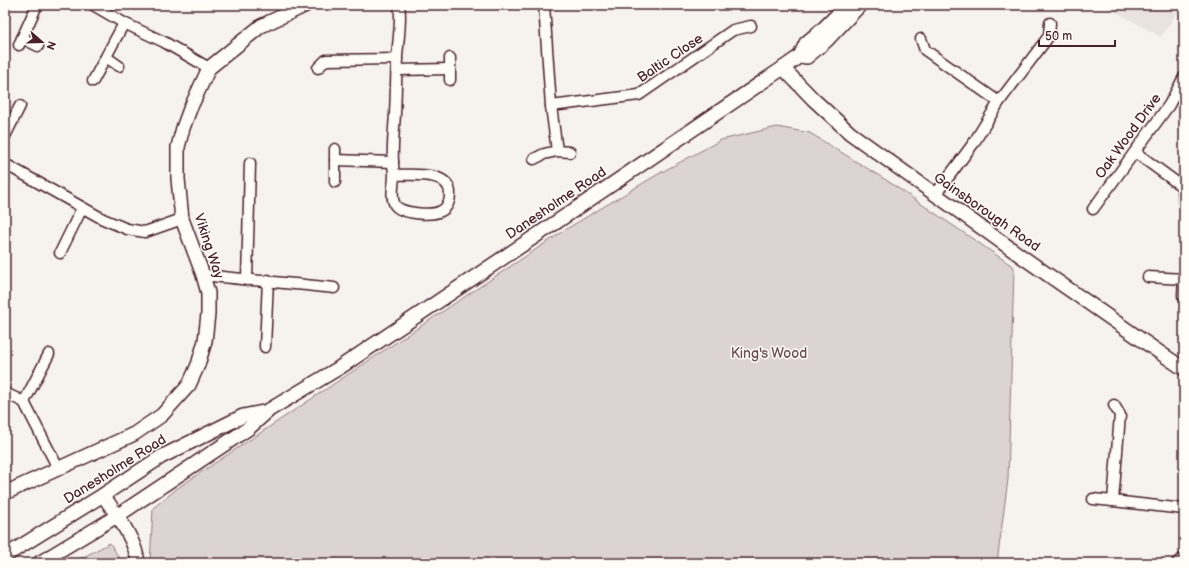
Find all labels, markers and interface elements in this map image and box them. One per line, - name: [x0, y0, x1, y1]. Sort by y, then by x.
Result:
- north arrow: [22, 22, 62, 62]
- scale bar: [1039, 22, 1115, 48]
- text: 50 m: [1045, 29, 1072, 44]
- street label: Baltic Close: [634, 30, 706, 86]
- text: N: [43, 39, 58, 51]
- street label: Oak Wood Drive: [1091, 90, 1165, 182]
- street label: Danesholme Road: [503, 163, 609, 243]
- street label: Gainsborough Road: [930, 169, 1044, 255]
- street label: Viking Way: [190, 211, 228, 281]
- park label: King's Wood: [731, 345, 807, 362]
- street label: Danesholme Road: [61, 431, 169, 507]

